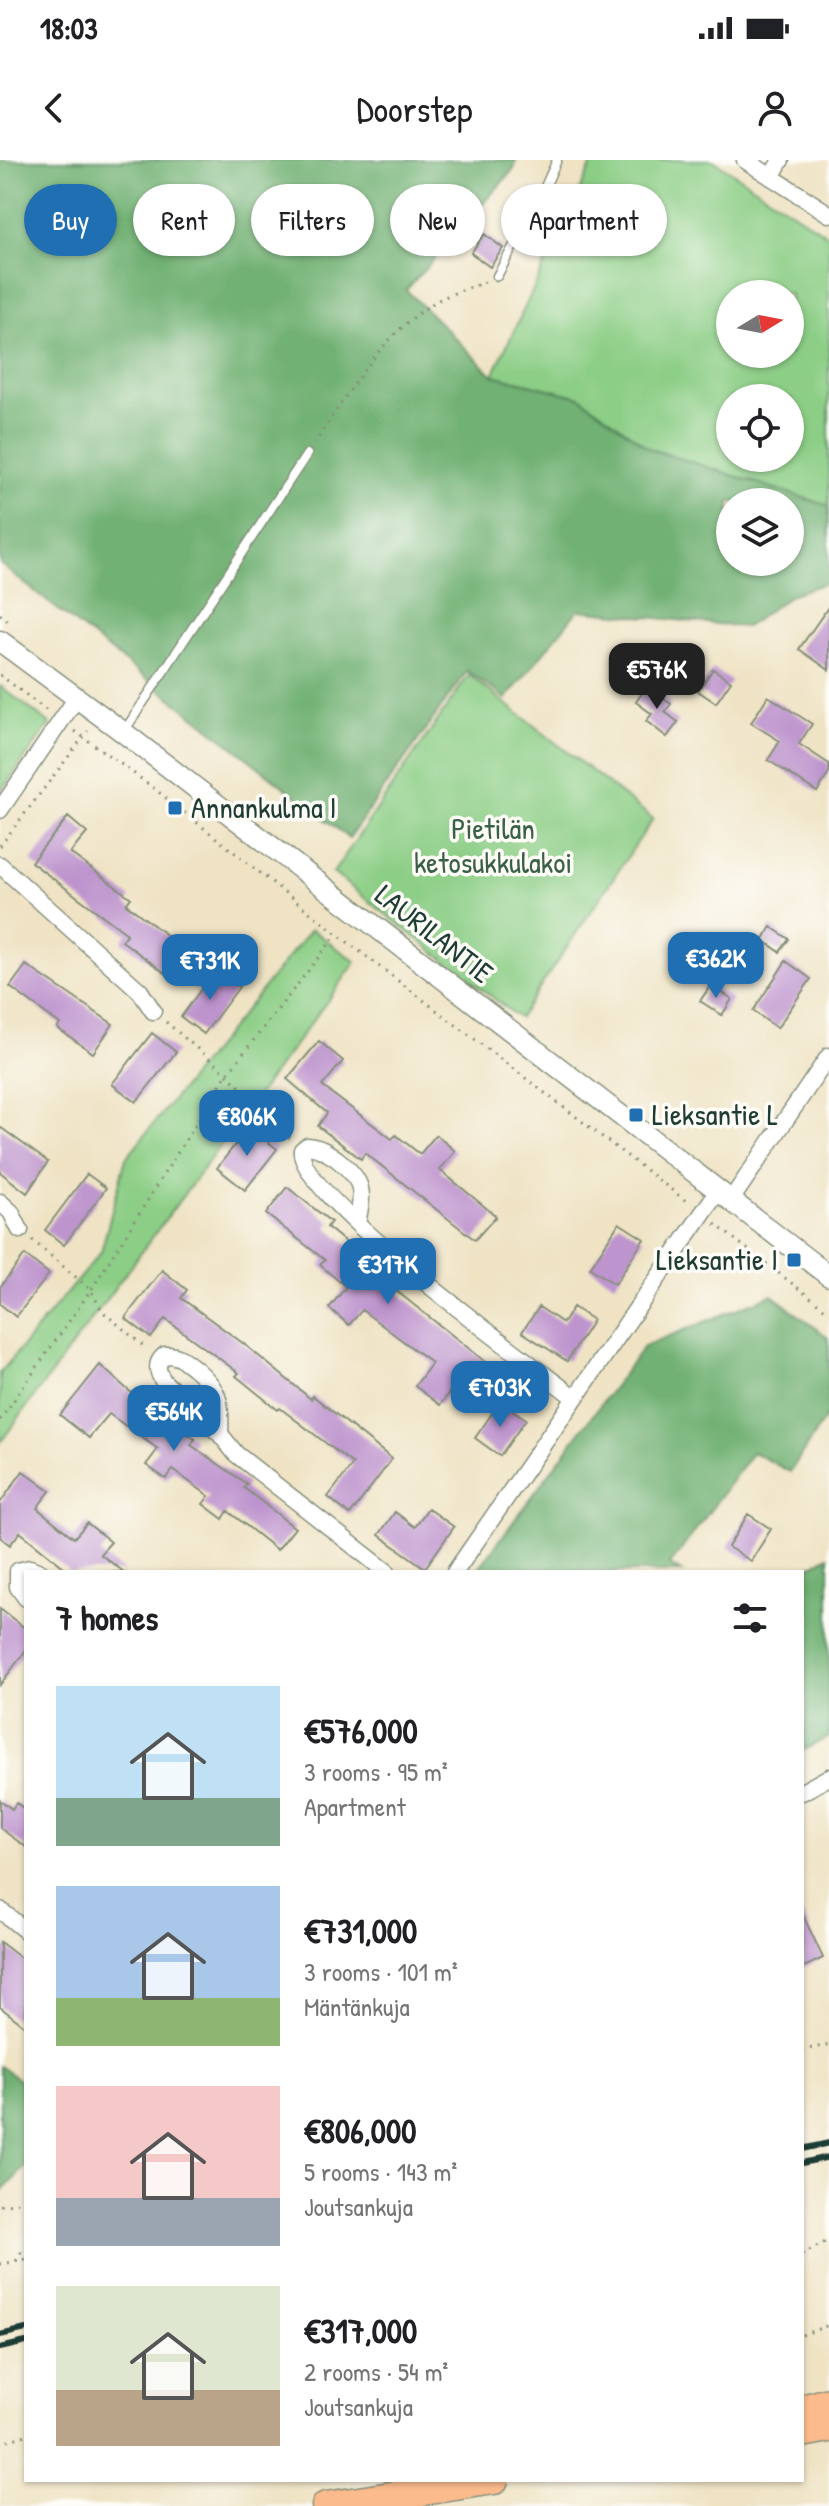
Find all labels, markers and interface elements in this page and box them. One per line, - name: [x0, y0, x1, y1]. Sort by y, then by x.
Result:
- text: 18:03: [40, 8, 98, 48]
- text: Doorstep: [357, 84, 472, 133]
- icon: back: [32, 86, 76, 130]
- icon: person: [753, 86, 797, 130]
- chip: Buy: [24, 184, 117, 256]
- chip: Rent: [133, 184, 235, 256]
- chip: Filters: [251, 184, 374, 256]
- chip: New: [390, 184, 485, 256]
- chip: Apartment: [501, 184, 667, 256]
- north arrow: [716, 280, 804, 368]
- map controls: [716, 280, 804, 576]
- button: locate: [716, 384, 804, 472]
- button: layers: [716, 488, 804, 576]
- pin: €576K: [601, 643, 713, 711]
- text: €576K: [627, 651, 687, 686]
- place label: Annankulma I: [191, 787, 337, 827]
- marker: Annankulma I: [166, 799, 184, 817]
- park label: Pietilän ketosukkulakoi: [414, 808, 572, 882]
- street label: LAURILANTIE: [367, 875, 502, 992]
- pin: €362K: [660, 932, 772, 1000]
- pin: €731K: [154, 934, 266, 1002]
- text: €362K: [686, 940, 746, 975]
- text: €731K: [180, 942, 240, 977]
- pin: €806K: [191, 1090, 303, 1158]
- place label: Lieksantie L: [652, 1094, 778, 1134]
- text: €806K: [217, 1098, 277, 1133]
- marker: Lieksantie L: [627, 1106, 645, 1124]
- pin: €317K: [332, 1238, 444, 1306]
- place label: Lieksantie I: [656, 1239, 778, 1279]
- text: €317K: [358, 1246, 418, 1281]
- marker: Lieksantie I: [785, 1251, 803, 1269]
- pin: €703K: [444, 1361, 556, 1429]
- text: €703K: [469, 1369, 531, 1404]
- pin: €564K: [118, 1385, 230, 1453]
- text: €564K: [145, 1393, 203, 1428]
- text: 7 homes: [56, 1595, 158, 1641]
- icon: filters: [728, 1596, 772, 1640]
- text: €576,000: [304, 1708, 418, 1754]
- icon: home: [120, 1718, 216, 1814]
- text: 3 rooms · 95 m²: [304, 1754, 448, 1789]
- text: Apartment: [304, 1789, 406, 1824]
- text: €731,000: [304, 1908, 417, 1954]
- icon: home: [120, 1918, 216, 2014]
- text: 3 rooms · 101 m²: [304, 1954, 458, 1989]
- text: Mäntänkuja: [304, 1989, 410, 2024]
- text: €806,000: [304, 2108, 416, 2154]
- icon: home: [120, 2118, 216, 2214]
- text: 5 rooms · 143 m²: [304, 2154, 457, 2189]
- text: Joutsankuja: [304, 2189, 413, 2224]
- text: €317,000: [304, 2308, 417, 2354]
- icon: home: [120, 2318, 216, 2414]
- text: 2 rooms · 54 m²: [304, 2354, 448, 2389]
- text: Joutsankuja: [304, 2389, 413, 2424]

